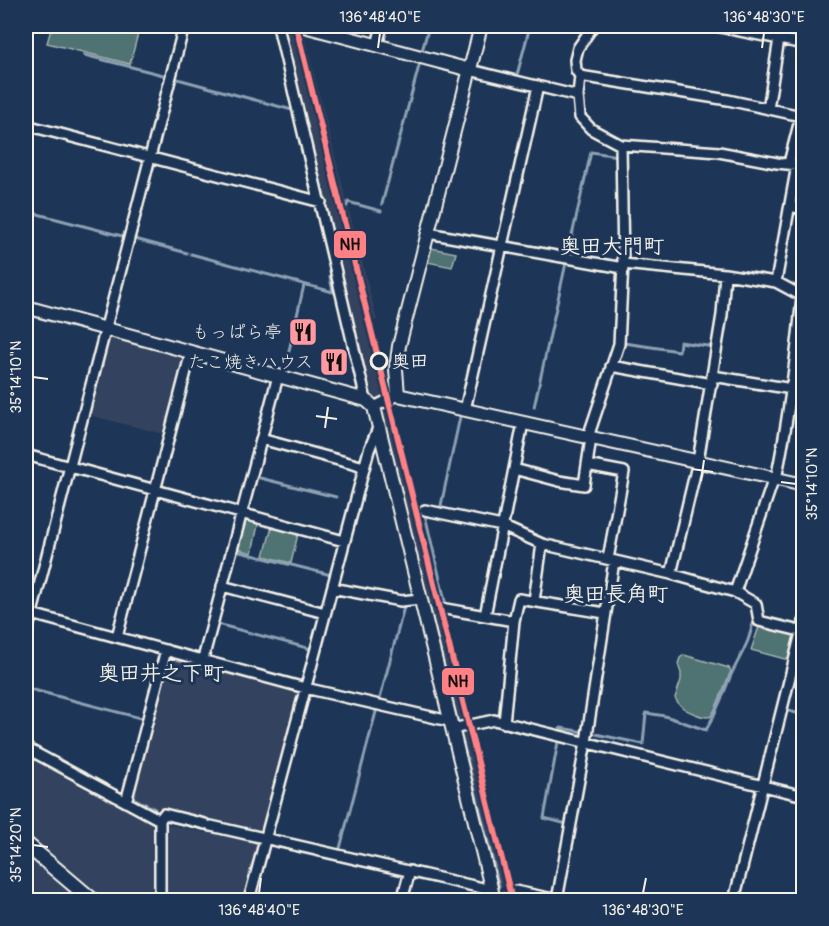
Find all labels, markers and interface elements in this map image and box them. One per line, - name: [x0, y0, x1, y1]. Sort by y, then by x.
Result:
- text: 136°48'40"E: [339, 8, 421, 27]
- text: 136°48'30"E: [723, 8, 805, 27]
- line badge: NH: [333, 230, 367, 259]
- district label: 奥田大門町: [560, 233, 665, 260]
- text: NH: [340, 235, 360, 255]
- restaurant icon: もっぱら亭: [287, 316, 319, 348]
- place label: もっぱら亭: [192, 321, 282, 344]
- text: 35°14'10"N: [7, 341, 26, 413]
- restaurant icon: たこ焼きハウス: [318, 346, 350, 378]
- place label: 奥田: [392, 350, 428, 373]
- place label: たこ焼きハウス: [188, 351, 313, 374]
- marker: 奥田: [370, 352, 388, 370]
- text: 35°14'10"N: [803, 448, 822, 520]
- district label: 奥田長角町: [564, 581, 669, 608]
- district label: 奥田井之下町: [98, 660, 224, 687]
- line badge: NH: [441, 667, 475, 696]
- text: NH: [448, 672, 468, 692]
- text: 35°14'20"N: [7, 807, 26, 883]
- text: 136°48'40"E: [218, 901, 300, 920]
- text: 136°48'30"E: [602, 901, 684, 920]

